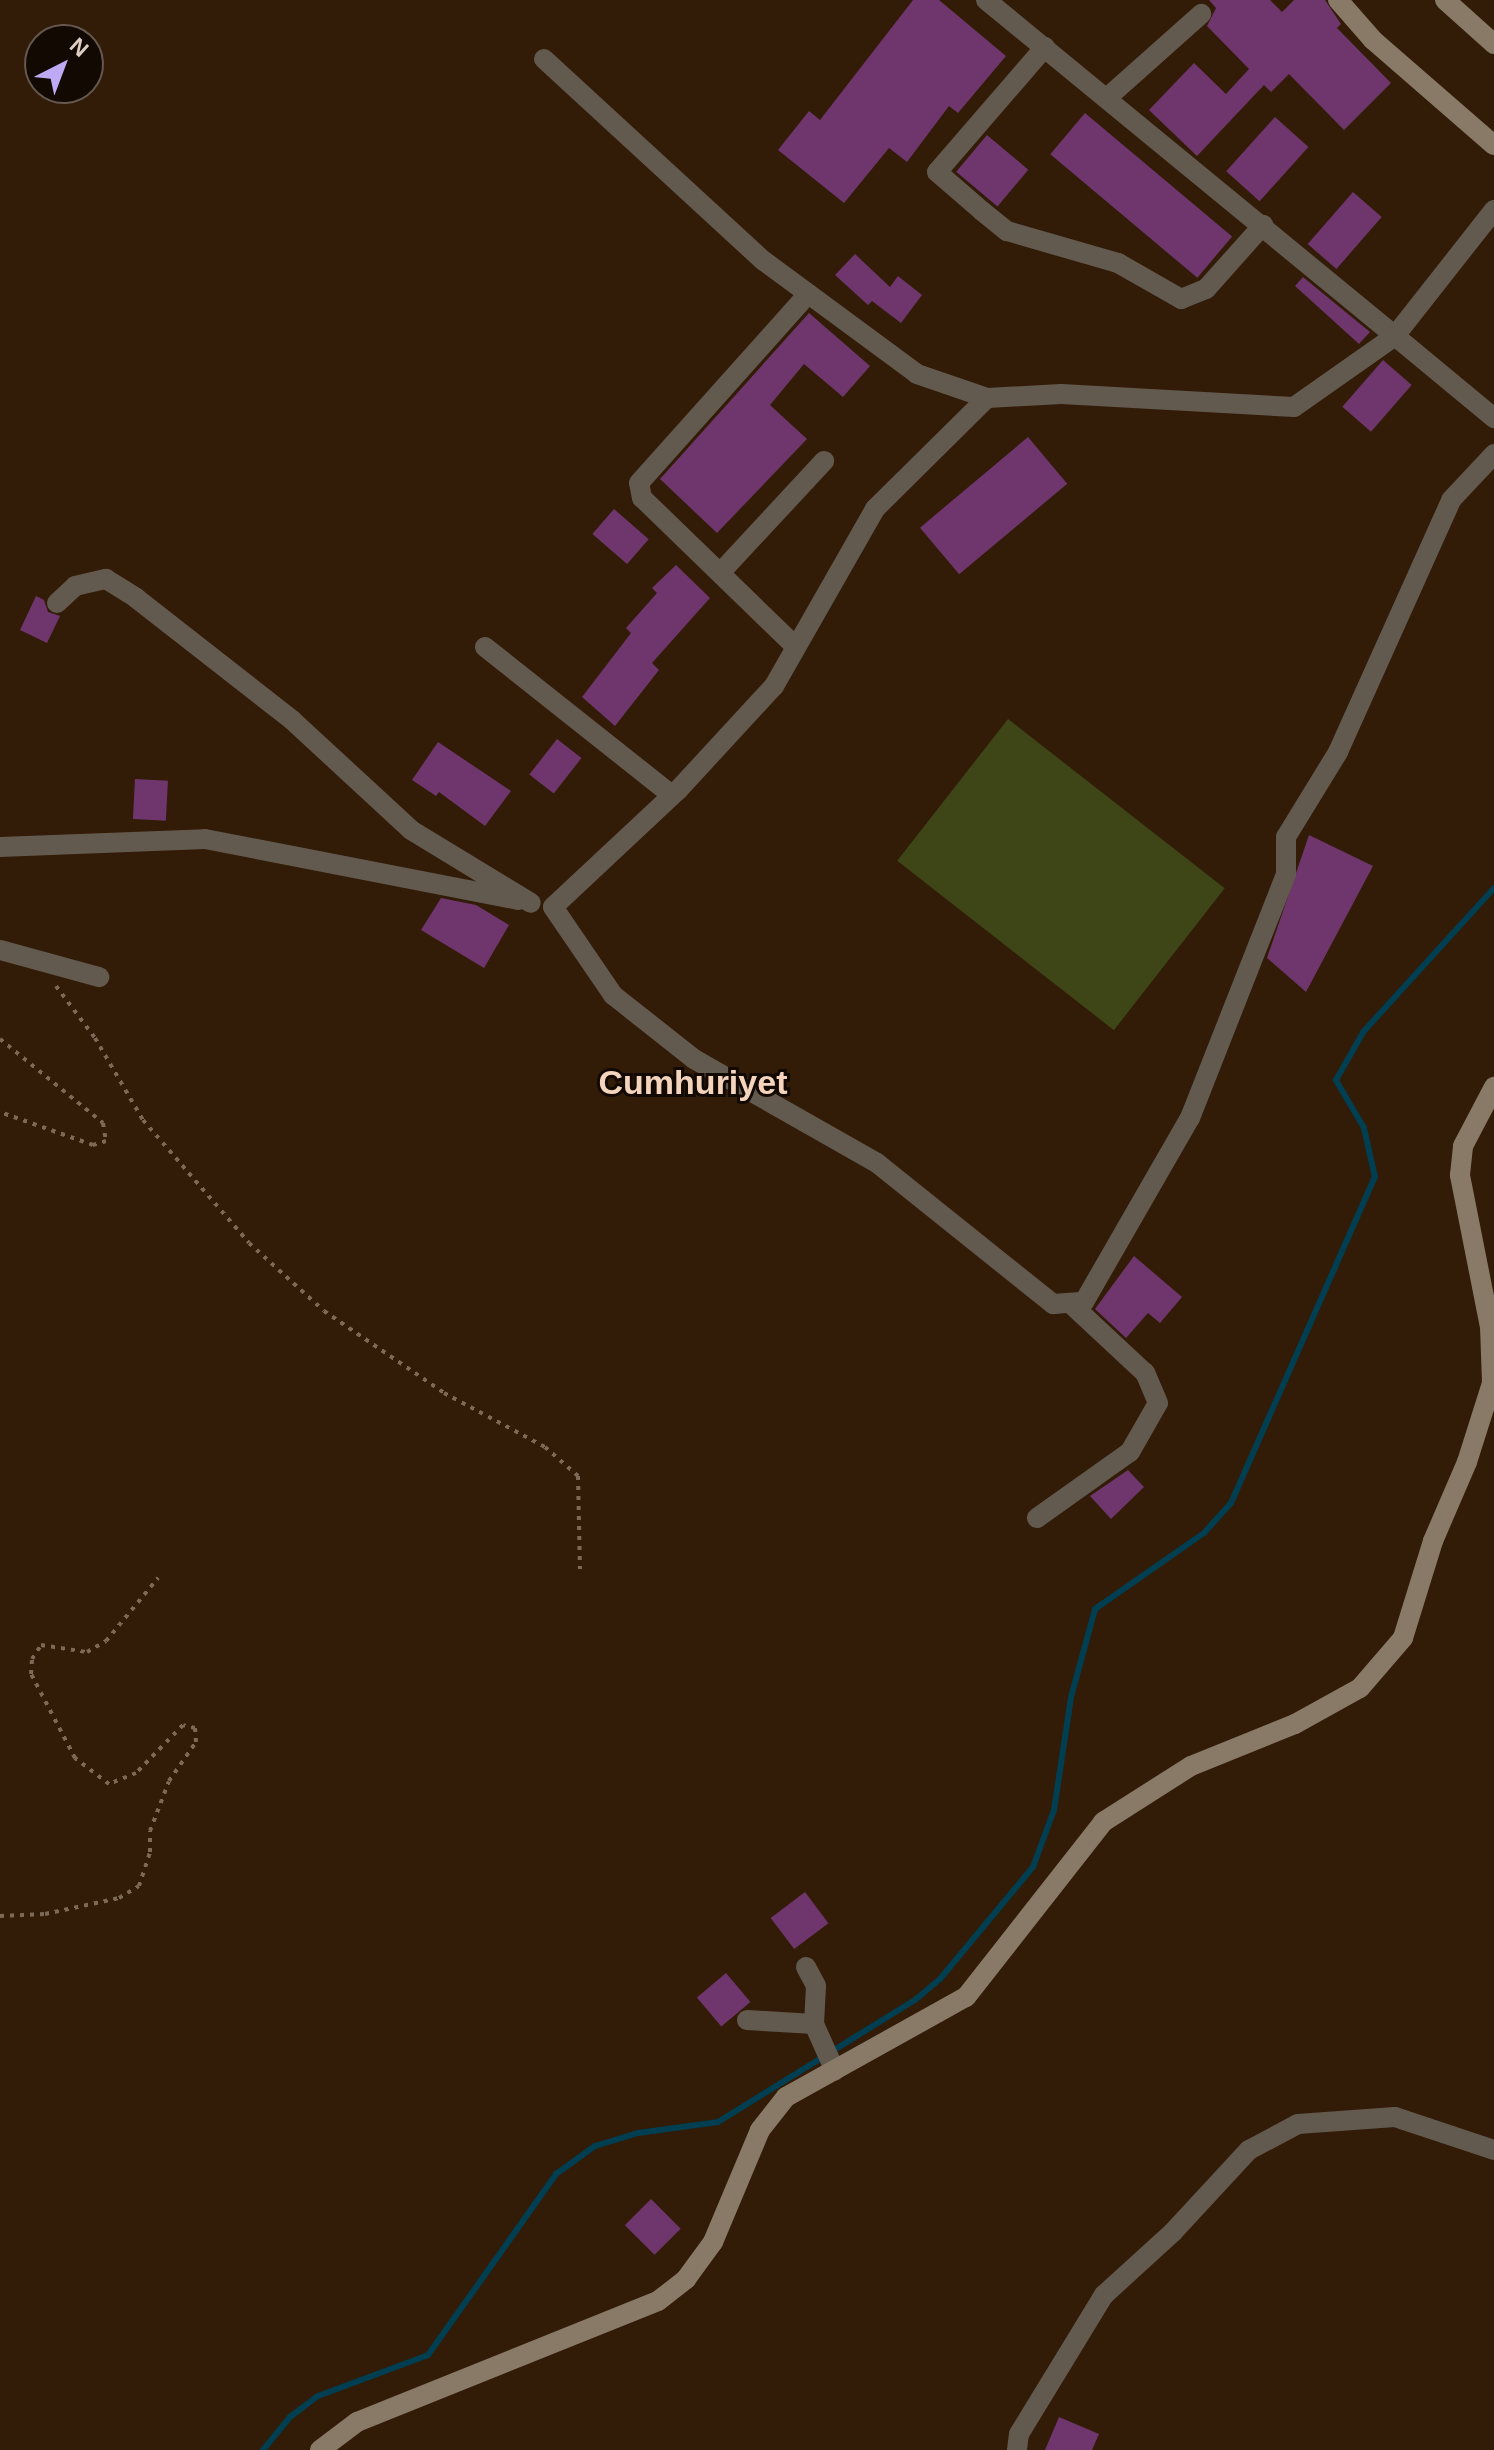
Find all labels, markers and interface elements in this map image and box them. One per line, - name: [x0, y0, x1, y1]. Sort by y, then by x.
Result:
- north arrow: [24, 24, 104, 104]
- text: N: [65, 33, 93, 62]
- district label: Cumhuriyet: [599, 1063, 787, 1103]

